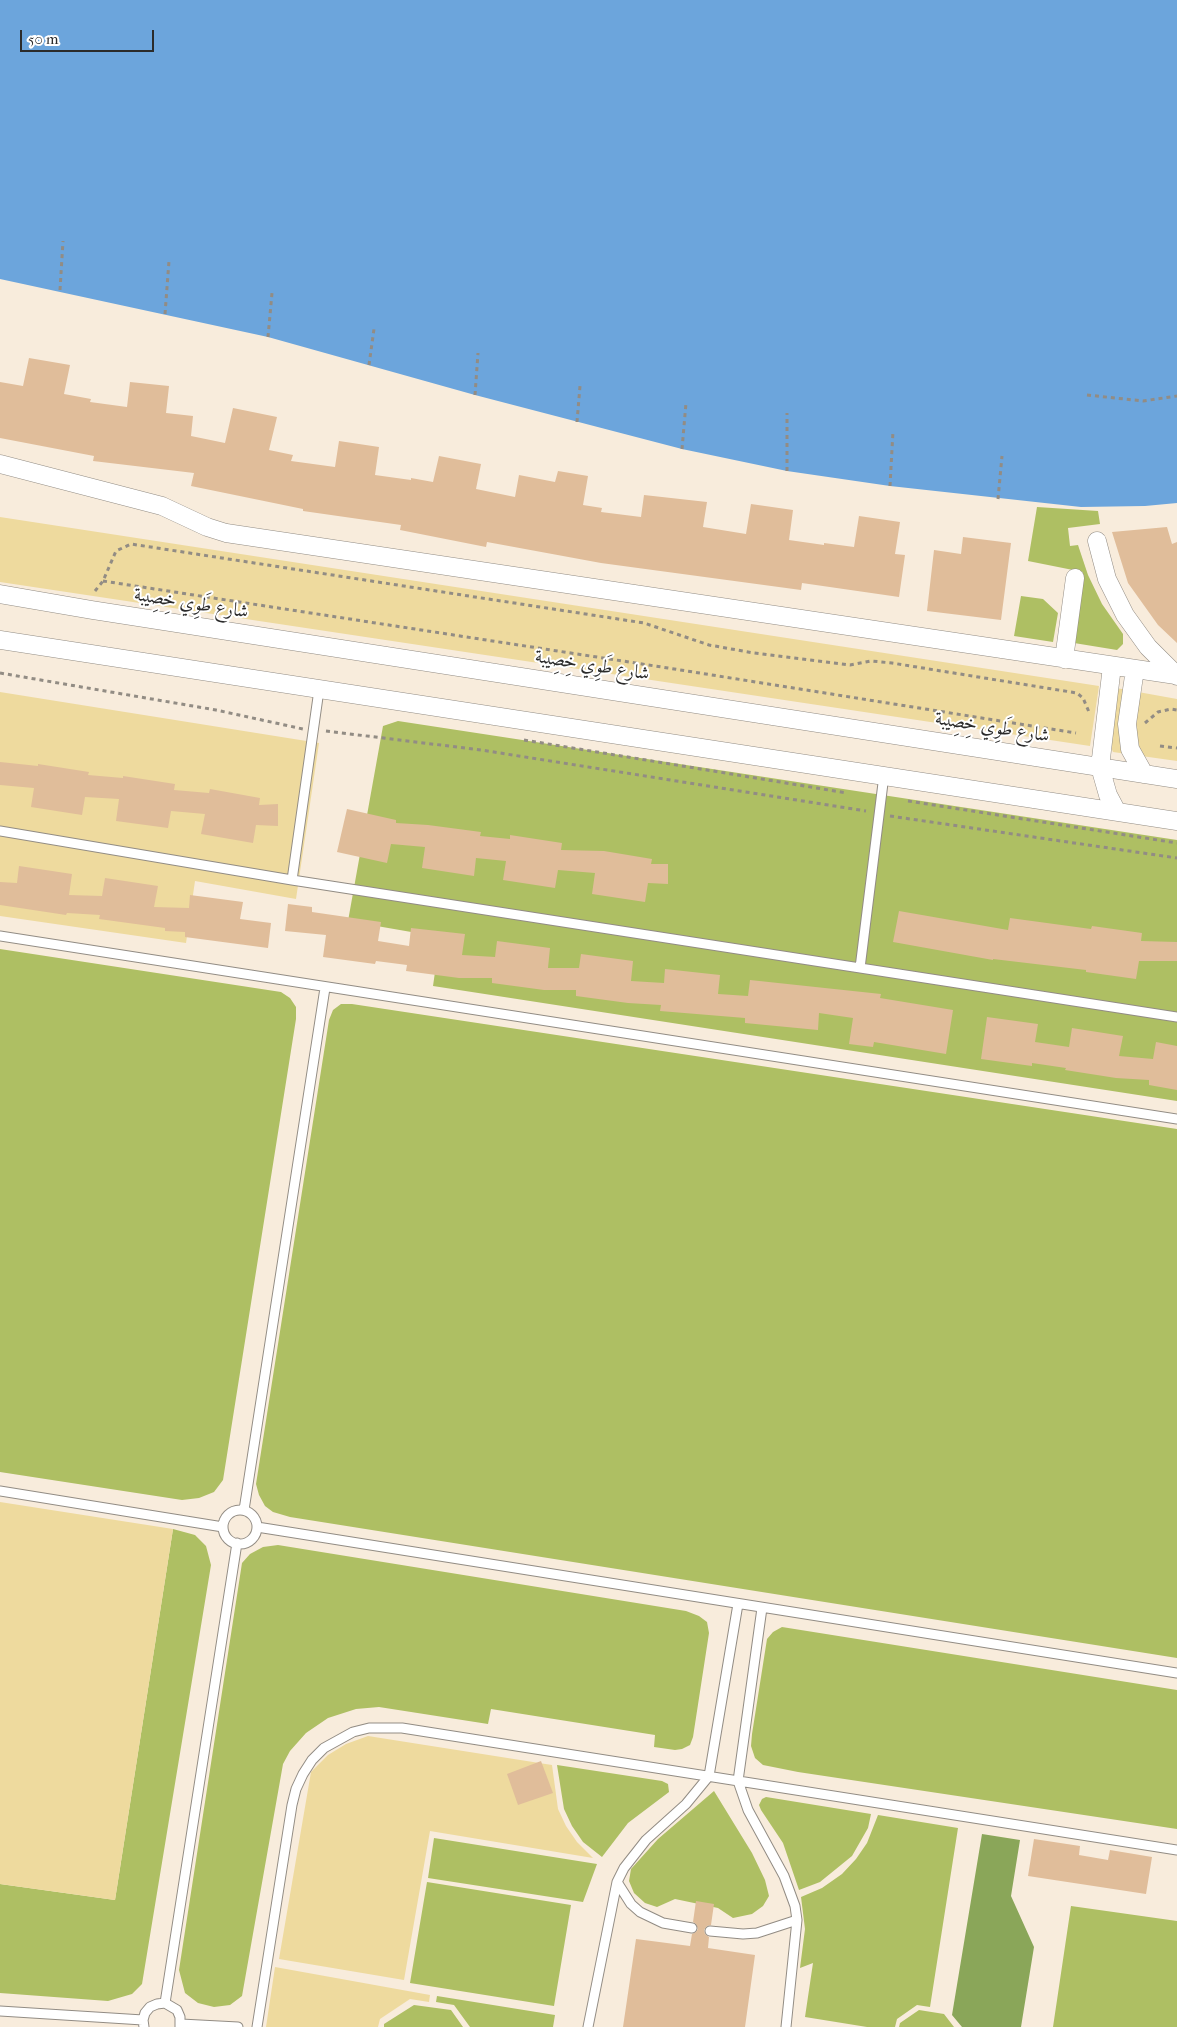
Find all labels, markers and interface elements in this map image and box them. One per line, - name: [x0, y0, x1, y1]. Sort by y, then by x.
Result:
- scale bar: [22, 20, 156, 52]
- text: 50 m: [28, 30, 58, 48]
- street label: شارع طَوِي خِصِيبة: [132, 584, 250, 624]
- street label: شارع طَوِي خِصِيبة: [533, 646, 651, 686]
- street label: شارع طَوِي خِصِيبة: [933, 708, 1051, 748]

